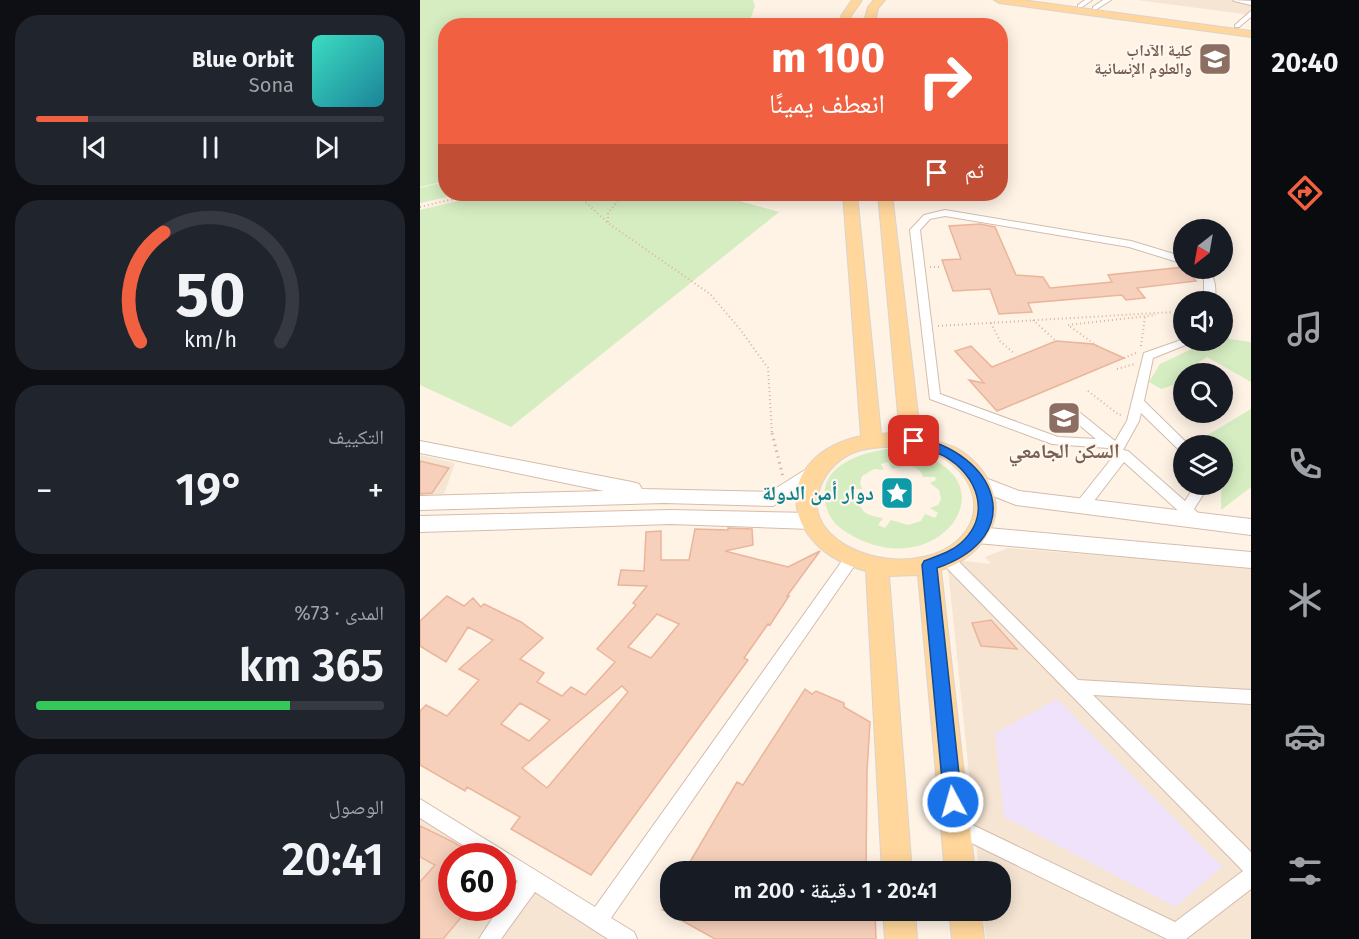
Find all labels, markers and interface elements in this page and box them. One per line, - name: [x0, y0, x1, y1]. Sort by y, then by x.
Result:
- text: 100 m: [771, 33, 885, 83]
- place label: كلية الآداب والعلوم الإنسانية: [1094, 41, 1192, 80]
- school or university icon: كلية الآداب والعلوم الإنسانية: [1197, 41, 1233, 77]
- icon: right: [906, 42, 984, 120]
- text: Blue Orbit: [192, 46, 294, 73]
- text: 20:40: [1271, 47, 1339, 79]
- text: Sona: [249, 73, 294, 97]
- text: انعطف يمينًا: [769, 88, 885, 120]
- icon: previous: [78, 131, 111, 164]
- icon: pause: [194, 131, 227, 164]
- icon: next: [310, 131, 343, 164]
- icon: arrive: [920, 156, 953, 189]
- text: ثم: [965, 157, 984, 184]
- icon: directions: [1284, 172, 1326, 214]
- north arrow: [1173, 219, 1233, 279]
- map controls: [1173, 219, 1233, 495]
- text: 50: [175, 258, 245, 333]
- button: sound: [1173, 291, 1233, 351]
- icon: music: [1284, 308, 1326, 350]
- text: km/h: [183, 327, 237, 353]
- button: search: [1173, 363, 1233, 423]
- school or university icon: السكن الجامعي: [1046, 400, 1082, 436]
- pin: [888, 415, 939, 466]
- icon: arrive: [897, 424, 930, 457]
- text: التكييف: [328, 425, 384, 449]
- button: layers: [1173, 435, 1233, 495]
- place label: السكن الجامعي: [1008, 439, 1120, 467]
- icon: phone: [1284, 443, 1326, 485]
- text: 19°: [176, 463, 244, 517]
- text: −: [36, 471, 53, 511]
- text: +: [368, 471, 384, 511]
- place icon: دوار أمن الدولة: [879, 475, 915, 511]
- place label: دوار أمن الدولة: [762, 480, 874, 506]
- icon: climate: [1284, 579, 1326, 621]
- text: المدى · 73%: [294, 601, 384, 625]
- text: 365 km: [239, 639, 384, 693]
- icon: car: [1284, 715, 1326, 757]
- position arrow: [921, 770, 985, 834]
- text: الوصول: [329, 795, 384, 819]
- text: 20:41: [282, 833, 384, 887]
- speed limit sign: 60: [438, 843, 516, 921]
- icon: filters: [1284, 850, 1326, 892]
- text: 20:41 · 1 دقيقة · 200 m: [734, 877, 937, 904]

